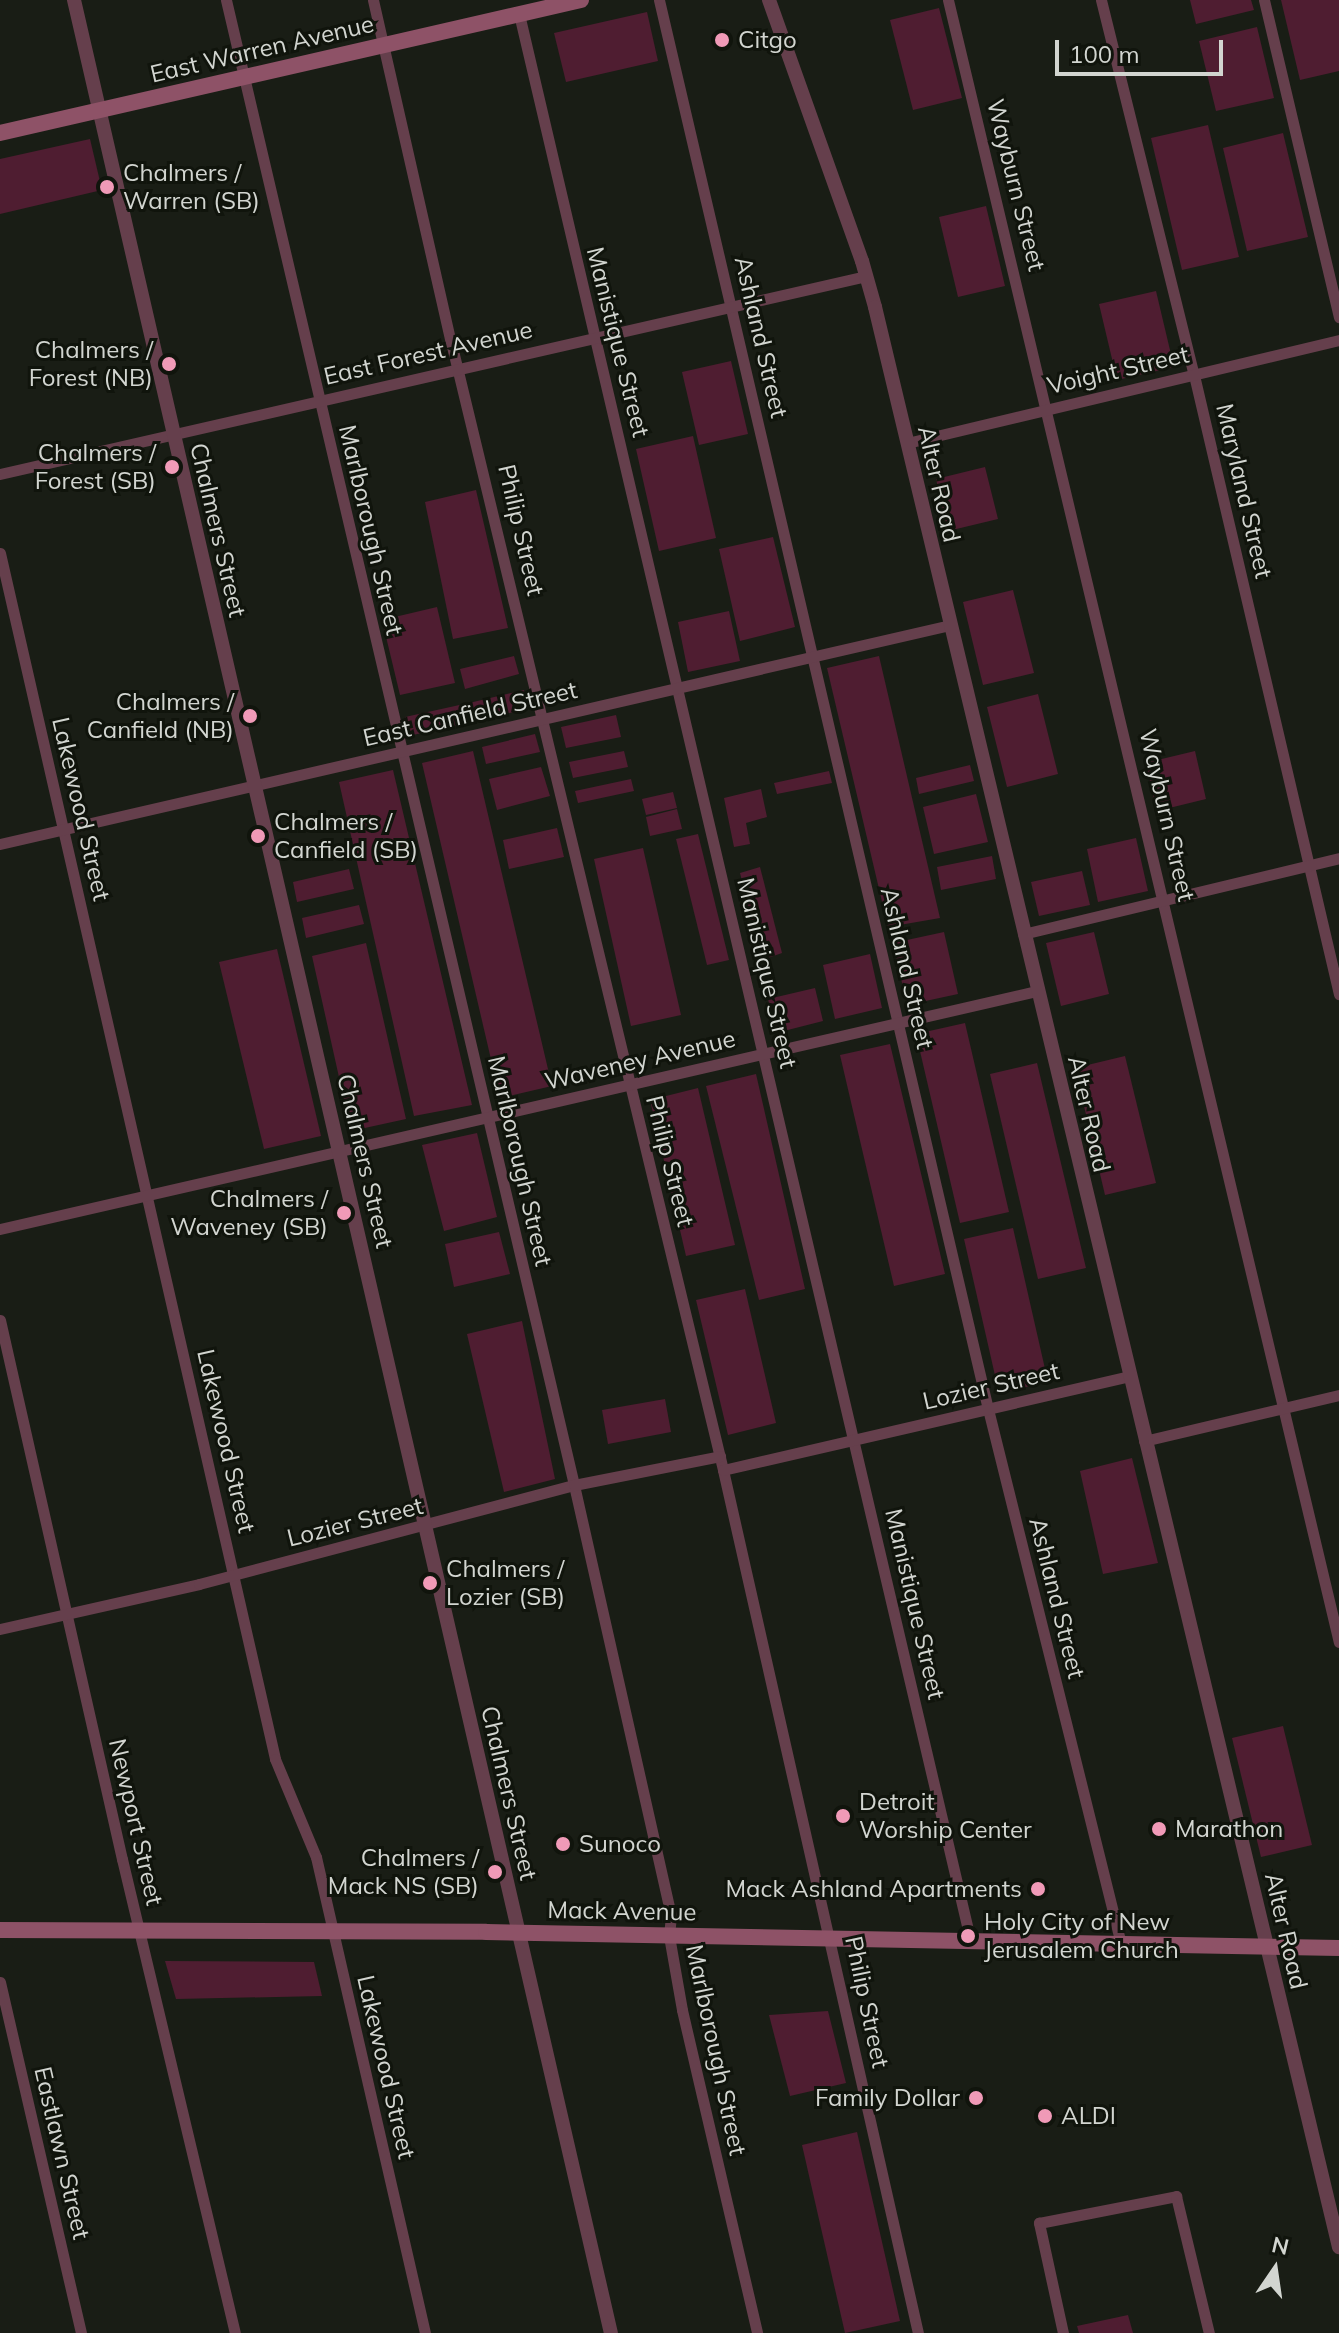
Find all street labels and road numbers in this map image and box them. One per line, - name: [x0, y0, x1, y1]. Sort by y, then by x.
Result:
- street label: East Warren Avenue: [147, 9, 377, 89]
- street label: Wayburn Street: [981, 96, 1051, 274]
- street label: Manistique Street: [580, 244, 656, 440]
- street label: Ashland Street: [728, 254, 794, 420]
- street label: East Forest Avenue: [321, 315, 535, 391]
- street label: Voight Street: [1044, 340, 1192, 400]
- street label: Maryland Street: [1210, 401, 1278, 581]
- street label: Marlborough Street: [333, 422, 409, 638]
- street label: Alter Road: [912, 423, 966, 545]
- street label: Chalmers Street: [184, 440, 252, 620]
- street label: Philip Street: [492, 462, 550, 598]
- street label: East Canfield Street: [360, 675, 580, 753]
- street label: Lakewood Street: [46, 714, 116, 904]
- street label: Wayburn Street: [1133, 726, 1201, 904]
- street label: Manistique Street: [731, 875, 803, 1071]
- street label: Ashland Street: [874, 885, 940, 1051]
- street label: Waveney Avenue: [542, 1024, 738, 1096]
- street label: Marlborough Street: [482, 1053, 558, 1269]
- street label: Alter Road: [1062, 1053, 1116, 1175]
- street label: Chalmers Street: [331, 1071, 399, 1251]
- street label: Philip Street: [640, 1093, 700, 1229]
- street label: Lakewood Street: [191, 1346, 261, 1536]
- street label: Lozier Street: [920, 1356, 1062, 1416]
- street label: Lozier Street: [284, 1491, 426, 1553]
- street label: Manistique Street: [879, 1506, 951, 1702]
- street label: Ashland Street: [1023, 1515, 1091, 1681]
- street label: Chalmers Street: [475, 1703, 543, 1883]
- street label: Newport Street: [103, 1736, 169, 1908]
- street label: Alter Road: [1259, 1870, 1313, 1992]
- street label: Mack Avenue: [547, 1895, 697, 1927]
- street label: Philip Street: [839, 1934, 895, 2070]
- street label: Marlborough Street: [680, 1942, 752, 2158]
- street label: Lakewood Street: [351, 1972, 421, 2162]
- street label: Eastlawn Street: [28, 2064, 96, 2242]

